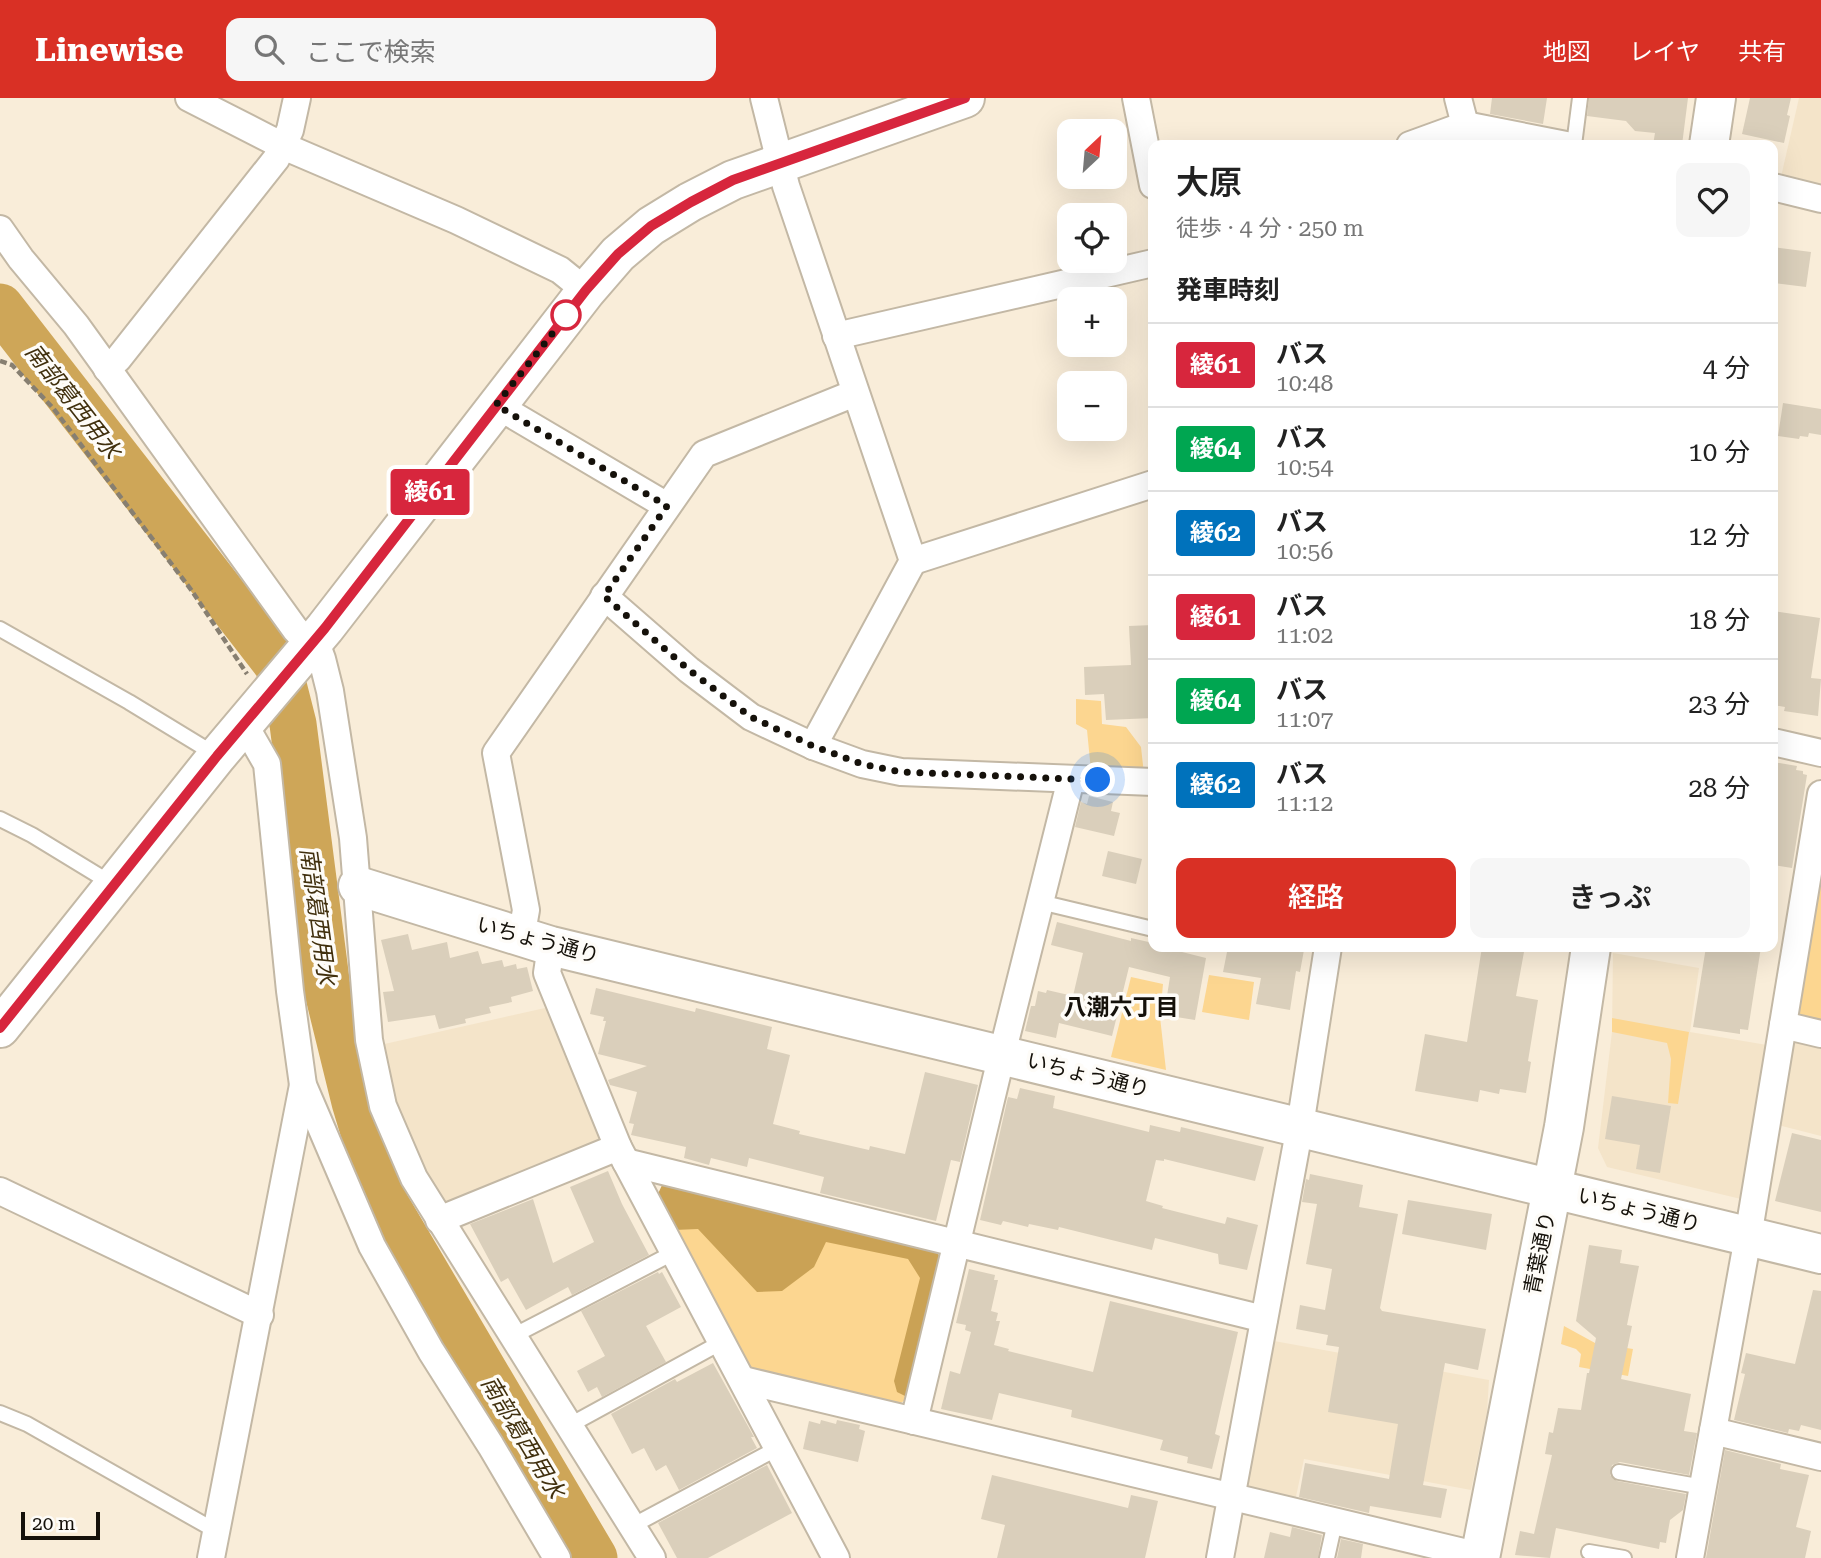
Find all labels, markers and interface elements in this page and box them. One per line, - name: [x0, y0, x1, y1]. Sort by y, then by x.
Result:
- search box: [226, 18, 716, 81]
- text: Linewise: [35, 30, 184, 69]
- icon: search: [250, 30, 288, 68]
- text: ここで検索: [306, 37, 436, 67]
- text: 地図: [1543, 38, 1591, 66]
- text: レイヤ: [1629, 38, 1700, 66]
- text: 共有: [1738, 38, 1786, 66]
- north arrow: [1057, 119, 1127, 189]
- map controls: [1057, 119, 1127, 441]
- text: 大原: [1176, 163, 1242, 202]
- button: heart: [1676, 163, 1750, 237]
- button: locate: [1057, 203, 1127, 273]
- text: 徒歩 · 4 分 · 250 m: [1176, 215, 1364, 242]
- text: 発車時刻: [1176, 275, 1280, 305]
- button: +: [1057, 287, 1127, 357]
- unlabelled marker: [551, 300, 581, 330]
- water label: 南部葛西用水: [19, 339, 128, 466]
- text: バス: [1276, 339, 1328, 369]
- text: 綾61: [1190, 351, 1241, 379]
- text: 4 分: [1703, 353, 1750, 383]
- text: 10:48: [1276, 370, 1333, 397]
- button: −: [1057, 371, 1127, 441]
- text: バス: [1276, 423, 1328, 453]
- text: 綾64: [1190, 435, 1241, 463]
- text: 10 分: [1688, 437, 1750, 467]
- text: 10:54: [1276, 454, 1333, 481]
- line badge: 綾61: [390, 469, 470, 515]
- text: 綾61: [405, 478, 455, 506]
- text: バス: [1276, 507, 1328, 537]
- text: 綾62: [1190, 519, 1241, 547]
- text: 12 分: [1688, 521, 1750, 551]
- text: 10:56: [1276, 538, 1333, 565]
- text: バス: [1276, 591, 1328, 621]
- text: 綾61: [1190, 603, 1241, 631]
- text: 18 分: [1688, 605, 1750, 635]
- text: 11:02: [1276, 622, 1333, 649]
- text: バス: [1276, 675, 1328, 705]
- text: 綾64: [1190, 687, 1241, 715]
- text: 23 分: [1688, 689, 1750, 719]
- text: 11:07: [1276, 706, 1333, 733]
- text: バス: [1276, 759, 1328, 789]
- your location: [1080, 762, 1115, 797]
- text: 綾62: [1190, 771, 1241, 799]
- text: 28 分: [1688, 773, 1750, 803]
- text: 11:12: [1276, 790, 1333, 817]
- water label: 南部葛西用水: [295, 846, 341, 989]
- button: 経路: [1176, 858, 1456, 938]
- button: きっぷ: [1470, 858, 1750, 938]
- street label: いちょう通り: [474, 912, 602, 968]
- district label: 八潮六丁目: [1064, 994, 1179, 1021]
- street label: いちょう通り: [1024, 1048, 1152, 1102]
- street label: いちょう通り: [1575, 1183, 1703, 1237]
- street label: 青葉通り: [1520, 1209, 1560, 1297]
- water label: 南部葛西用水: [475, 1371, 571, 1506]
- scale bar: [21, 1509, 100, 1541]
- text: 20 m: [32, 1512, 75, 1535]

